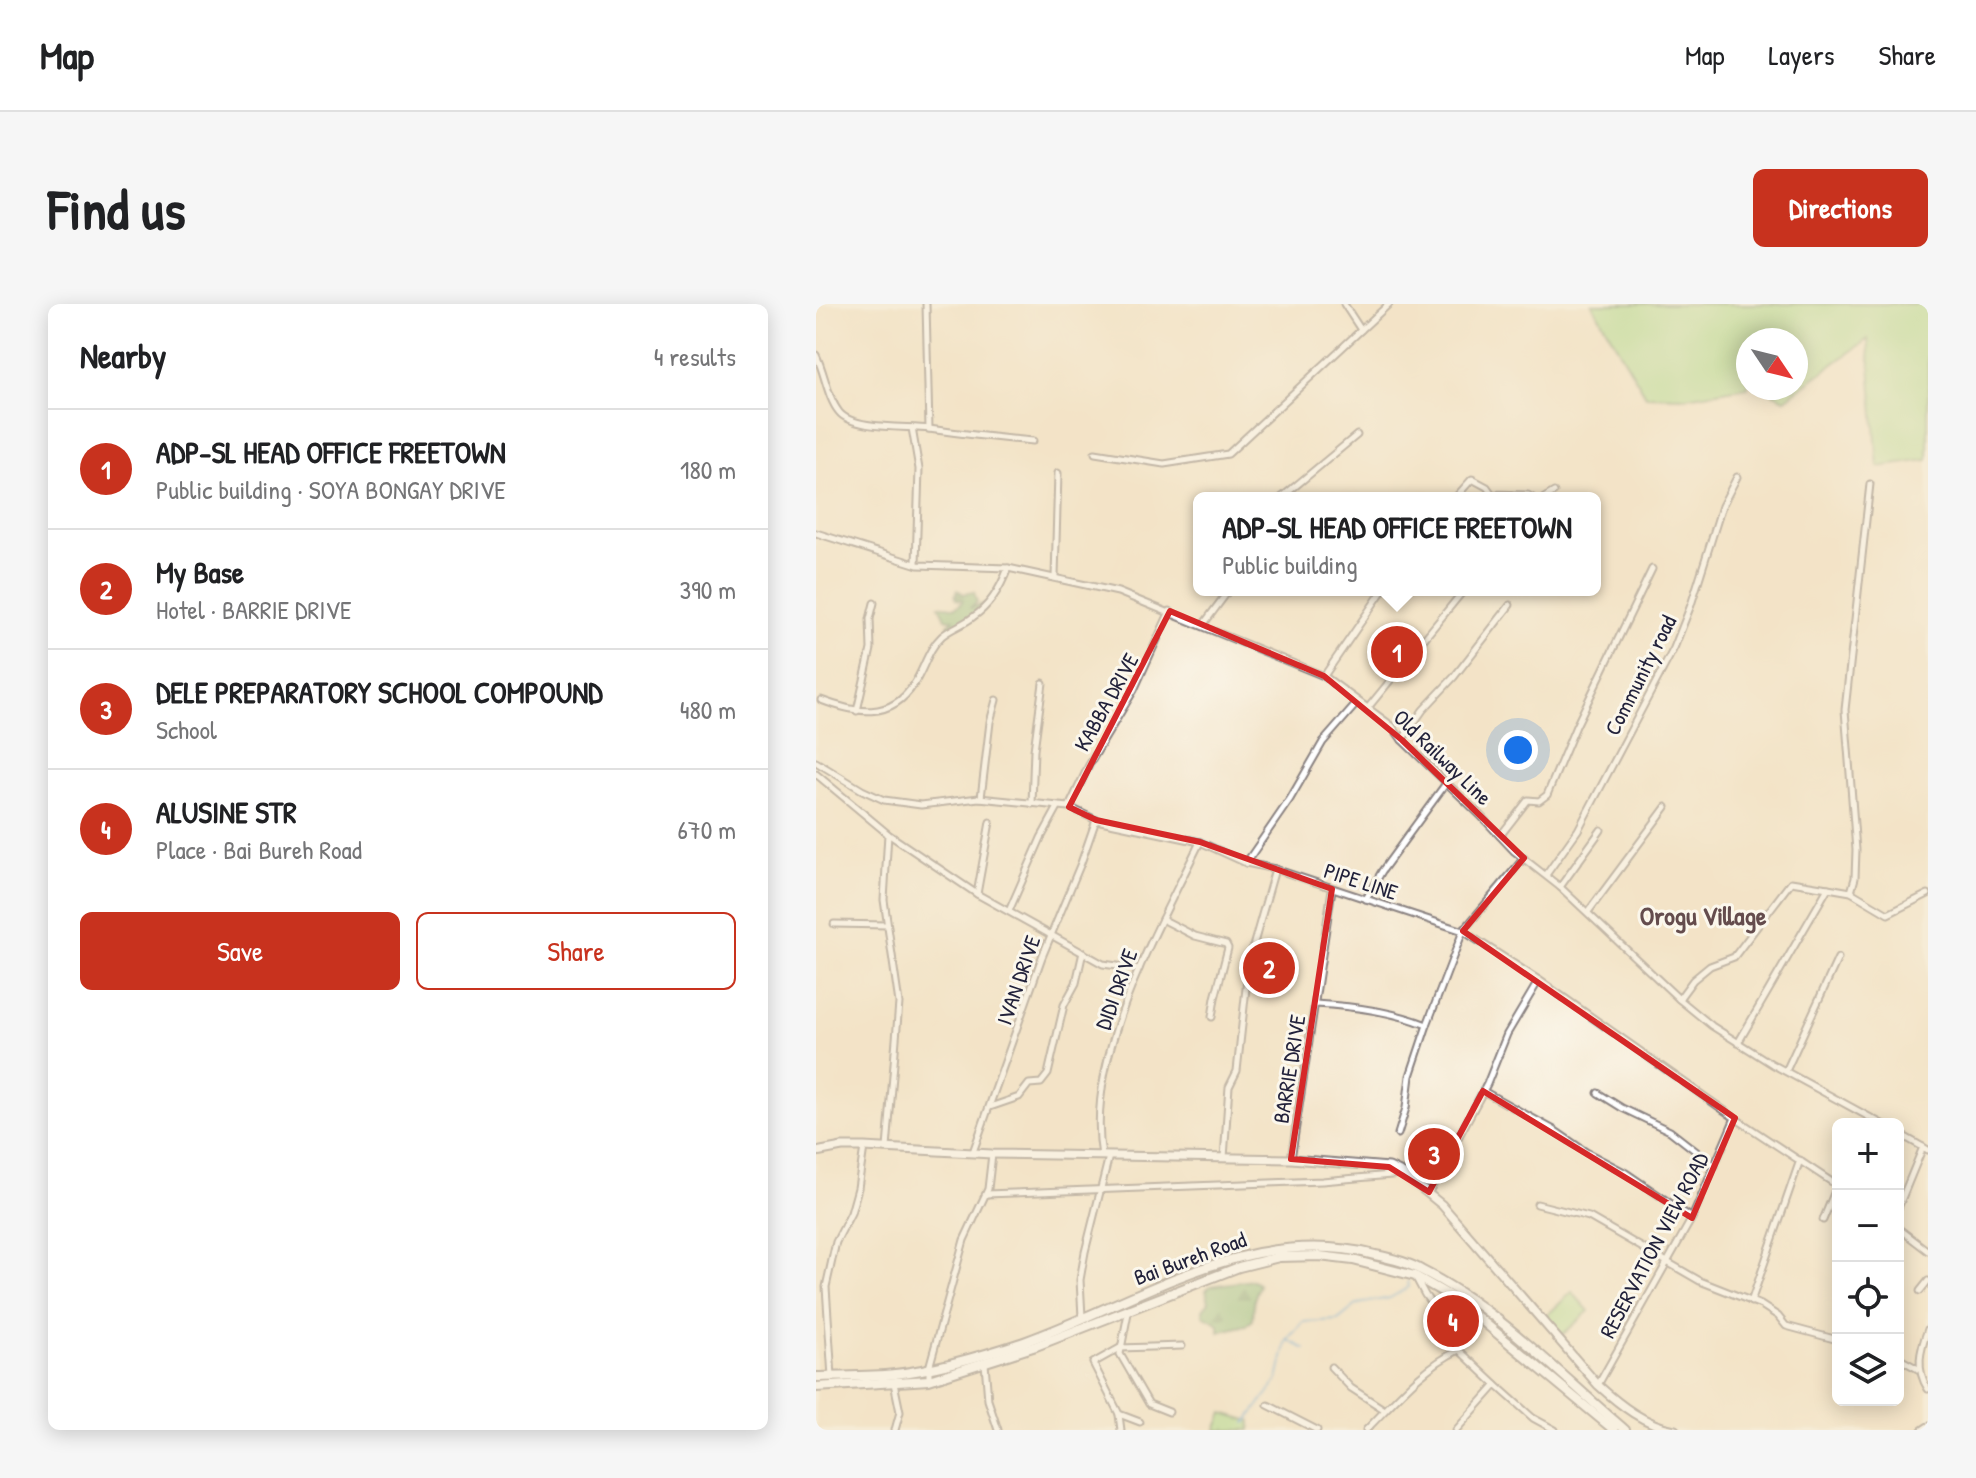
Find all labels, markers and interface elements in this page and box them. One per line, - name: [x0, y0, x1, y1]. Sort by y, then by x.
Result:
- text: Map: [40, 29, 94, 81]
- text: Map: [1685, 36, 1725, 74]
- text: Layers: [1769, 36, 1834, 74]
- text: Share: [1878, 36, 1936, 74]
- button: Directions: [1753, 169, 1928, 247]
- text: Find us: [48, 171, 186, 246]
- north arrow: [1736, 328, 1808, 400]
- text: Nearby: [80, 333, 166, 379]
- text: 4 results: [654, 339, 736, 374]
- text: ADP-SL HEAD OFFICE FREETOWN: [156, 432, 506, 472]
- text: 1: [101, 452, 111, 487]
- text: 180 m: [680, 452, 736, 487]
- text: Public building · SOYA BONGAY DRIVE: [156, 472, 506, 507]
- popup: [1193, 492, 1601, 596]
- text: ADP-SL HEAD OFFICE FREETOWN: [1222, 507, 1572, 547]
- text: Public building: [1222, 547, 1358, 582]
- text: My Base: [156, 552, 244, 592]
- text: 2: [100, 572, 112, 607]
- text: 390 m: [680, 572, 736, 607]
- text: Hotel · BARRIE DRIVE: [156, 592, 351, 627]
- street label: Community road: [1597, 609, 1683, 740]
- pin: 1: [1371, 622, 1423, 682]
- street label: KABBA DRIVE: [1067, 647, 1145, 757]
- text: DELE PREPARATORY SCHOOL COMPOUND: [156, 672, 602, 712]
- text: 3: [100, 692, 112, 727]
- text: 480 m: [680, 692, 736, 727]
- street label: Old Railway Line: [1387, 702, 1499, 812]
- text: School: [156, 712, 217, 747]
- your location: [1498, 730, 1538, 770]
- text: ALUSINE STR: [156, 792, 297, 832]
- text: 4: [101, 812, 111, 847]
- text: 670 m: [677, 812, 736, 847]
- text: Place · Bai Bureh Road: [156, 832, 362, 867]
- street label: PIPE LINE: [1320, 855, 1402, 907]
- district label: Orogu Village: [1640, 898, 1767, 934]
- button: Save: [80, 912, 400, 990]
- button: Share: [416, 912, 736, 990]
- street label: IVAN DRIVE: [989, 931, 1047, 1029]
- pin: 2: [1243, 938, 1295, 998]
- street label: DIDI DRIVE: [1088, 944, 1145, 1034]
- street label: BARRIE DRIVE: [1266, 1012, 1312, 1125]
- map controls: [1832, 1118, 1904, 1406]
- button: +: [1832, 1118, 1904, 1190]
- pin: 3: [1408, 1124, 1460, 1184]
- street label: RESERVATION VIEW ROAD: [1592, 1146, 1716, 1343]
- button: −: [1832, 1190, 1904, 1262]
- street label: Bai Bureh Road: [1130, 1224, 1251, 1292]
- button: locate: [1832, 1262, 1904, 1334]
- pin: 4: [1427, 1291, 1479, 1351]
- button: layers: [1832, 1334, 1904, 1406]

